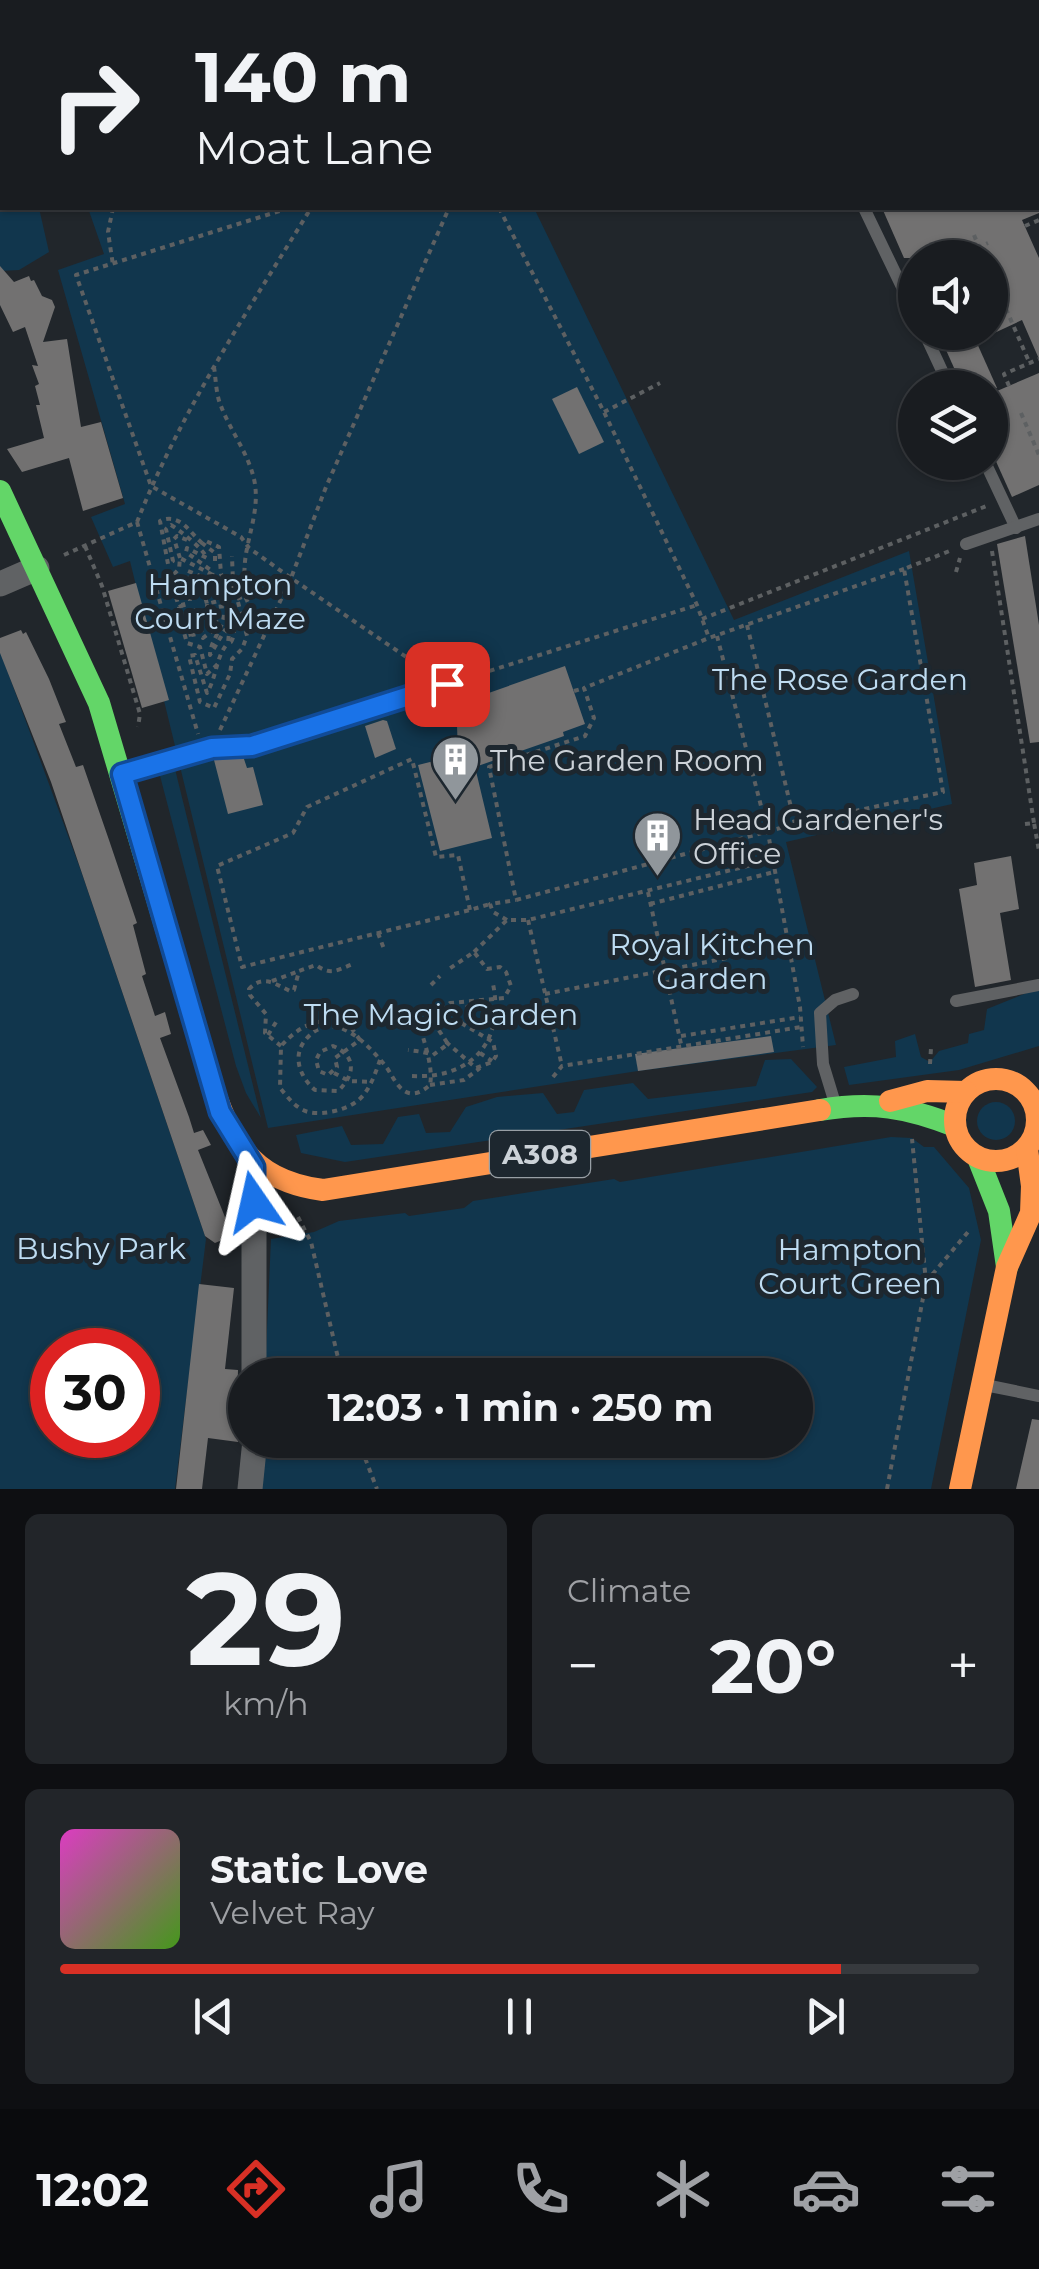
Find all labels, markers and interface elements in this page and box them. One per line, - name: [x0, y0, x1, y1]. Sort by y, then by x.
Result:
- text: 140 m: [195, 34, 411, 120]
- icon: right: [30, 40, 160, 170]
- text: Moat Lane: [195, 120, 433, 175]
- map controls: [898, 240, 1008, 480]
- button: sound: [898, 240, 1008, 350]
- button: layers: [898, 370, 1008, 480]
- park label: Hampton Court Maze: [134, 566, 306, 637]
- pin: [405, 642, 490, 727]
- icon: arrive: [420, 657, 475, 712]
- park label: The Rose Garden: [712, 661, 968, 698]
- building icon: The Garden Room: [429, 734, 481, 802]
- place label: The Garden Room: [490, 742, 764, 779]
- place label: Head Gardener's Office: [693, 801, 943, 872]
- building icon: Head Gardener's Office: [632, 810, 684, 878]
- park label: Royal Kitchen Garden: [609, 926, 815, 997]
- park label: The Magic Garden: [304, 996, 578, 1033]
- road number: A308: [490, 1131, 590, 1177]
- position arrow: [202, 1150, 306, 1254]
- park label: Bushy Park: [16, 1230, 186, 1267]
- park label: Hampton Court Green: [758, 1231, 942, 1302]
- speed limit sign: 30: [30, 1328, 160, 1458]
- text: 12:03 · 1 min · 250 m: [328, 1384, 713, 1431]
- text: 29: [186, 1539, 346, 1698]
- text: Climate: [567, 1571, 691, 1610]
- text: 20°: [710, 1620, 836, 1712]
- text: −: [567, 1632, 599, 1699]
- text: +: [947, 1632, 979, 1699]
- text: km/h: [223, 1684, 309, 1723]
- text: Static Love: [210, 1846, 428, 1893]
- text: Velvet Ray: [210, 1893, 375, 1932]
- icon: previous: [186, 1989, 241, 2044]
- icon: pause: [492, 1989, 547, 2044]
- icon: next: [798, 1989, 853, 2044]
- icon: directions: [221, 2154, 291, 2224]
- icon: music: [364, 2154, 434, 2224]
- icon: phone: [506, 2154, 576, 2224]
- icon: climate: [648, 2154, 718, 2224]
- icon: car: [791, 2154, 861, 2224]
- icon: filters: [933, 2154, 1003, 2224]
- text: 12:02: [36, 2162, 149, 2217]

